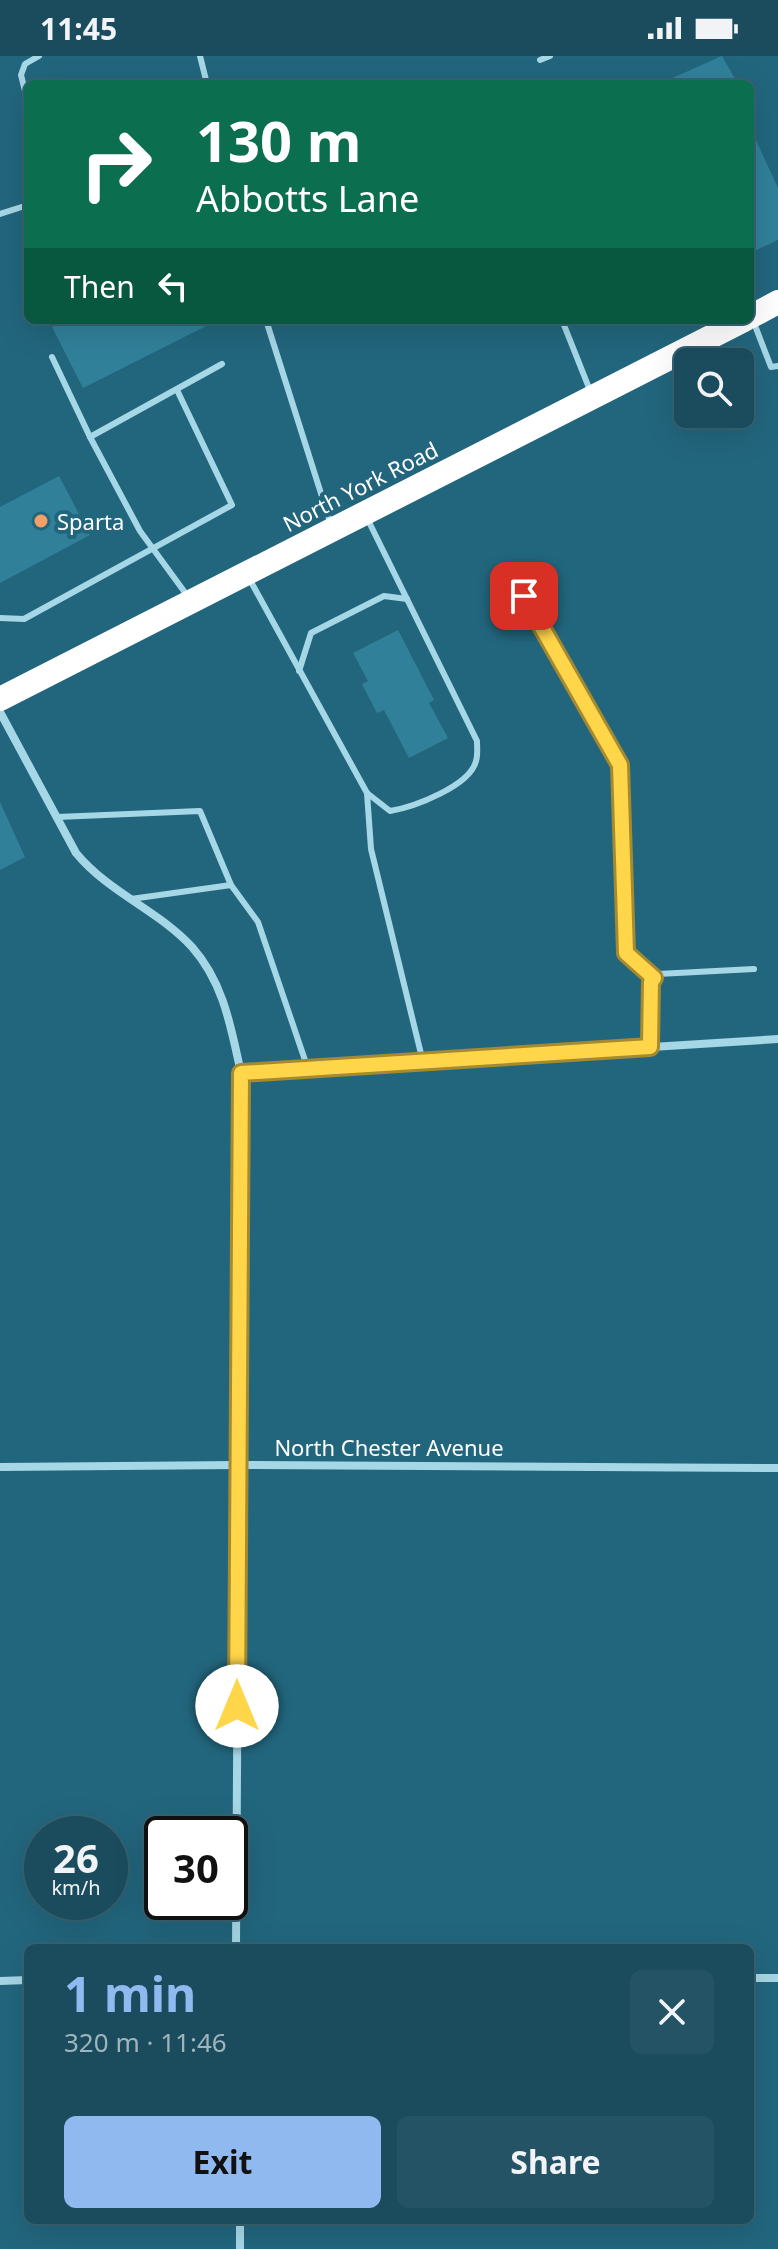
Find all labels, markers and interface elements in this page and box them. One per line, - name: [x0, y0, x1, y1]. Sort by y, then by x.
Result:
- text: 11:45: [40, 8, 117, 49]
- text: 130 m: [196, 102, 361, 178]
- icon: right: [64, 112, 168, 216]
- text: Abbotts Lane: [196, 174, 419, 223]
- icon: left: [151, 264, 195, 308]
- text: Then: [64, 266, 135, 307]
- map controls: [674, 348, 754, 428]
- button: search: [674, 348, 754, 428]
- street label: North York Road: [277, 434, 443, 538]
- place label: Sparta: [57, 506, 124, 536]
- marker: Sparta: [32, 512, 50, 530]
- pin: [490, 562, 558, 630]
- icon: arrive: [502, 574, 546, 618]
- street label: North Chester Avenue: [274, 1432, 504, 1462]
- position arrow: [195, 1664, 279, 1748]
- speed limit sign: 30: [144, 1816, 248, 1920]
- text: 26: [53, 1830, 99, 1885]
- text: km/h: [51, 1874, 101, 1901]
- text: 1 min: [64, 1961, 196, 2026]
- button: close: [630, 1970, 714, 2054]
- text: 320 m · 11:46: [64, 2024, 227, 2060]
- button: Exit: [64, 2116, 381, 2208]
- button: Share: [397, 2116, 714, 2208]

